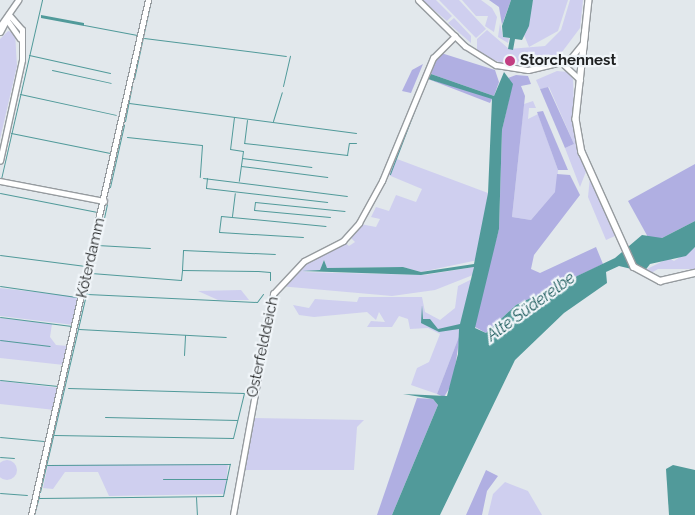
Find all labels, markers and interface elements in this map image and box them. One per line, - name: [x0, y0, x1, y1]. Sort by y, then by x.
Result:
- place label: Storchennest: [520, 52, 616, 70]
- marker: Storchennest: [504, 55, 516, 67]
- street label: Köterdamm: [73, 216, 109, 300]
- water label: Alte Süderelbe: [483, 268, 579, 346]
- street label: Osterfelddeich: [244, 295, 282, 399]

